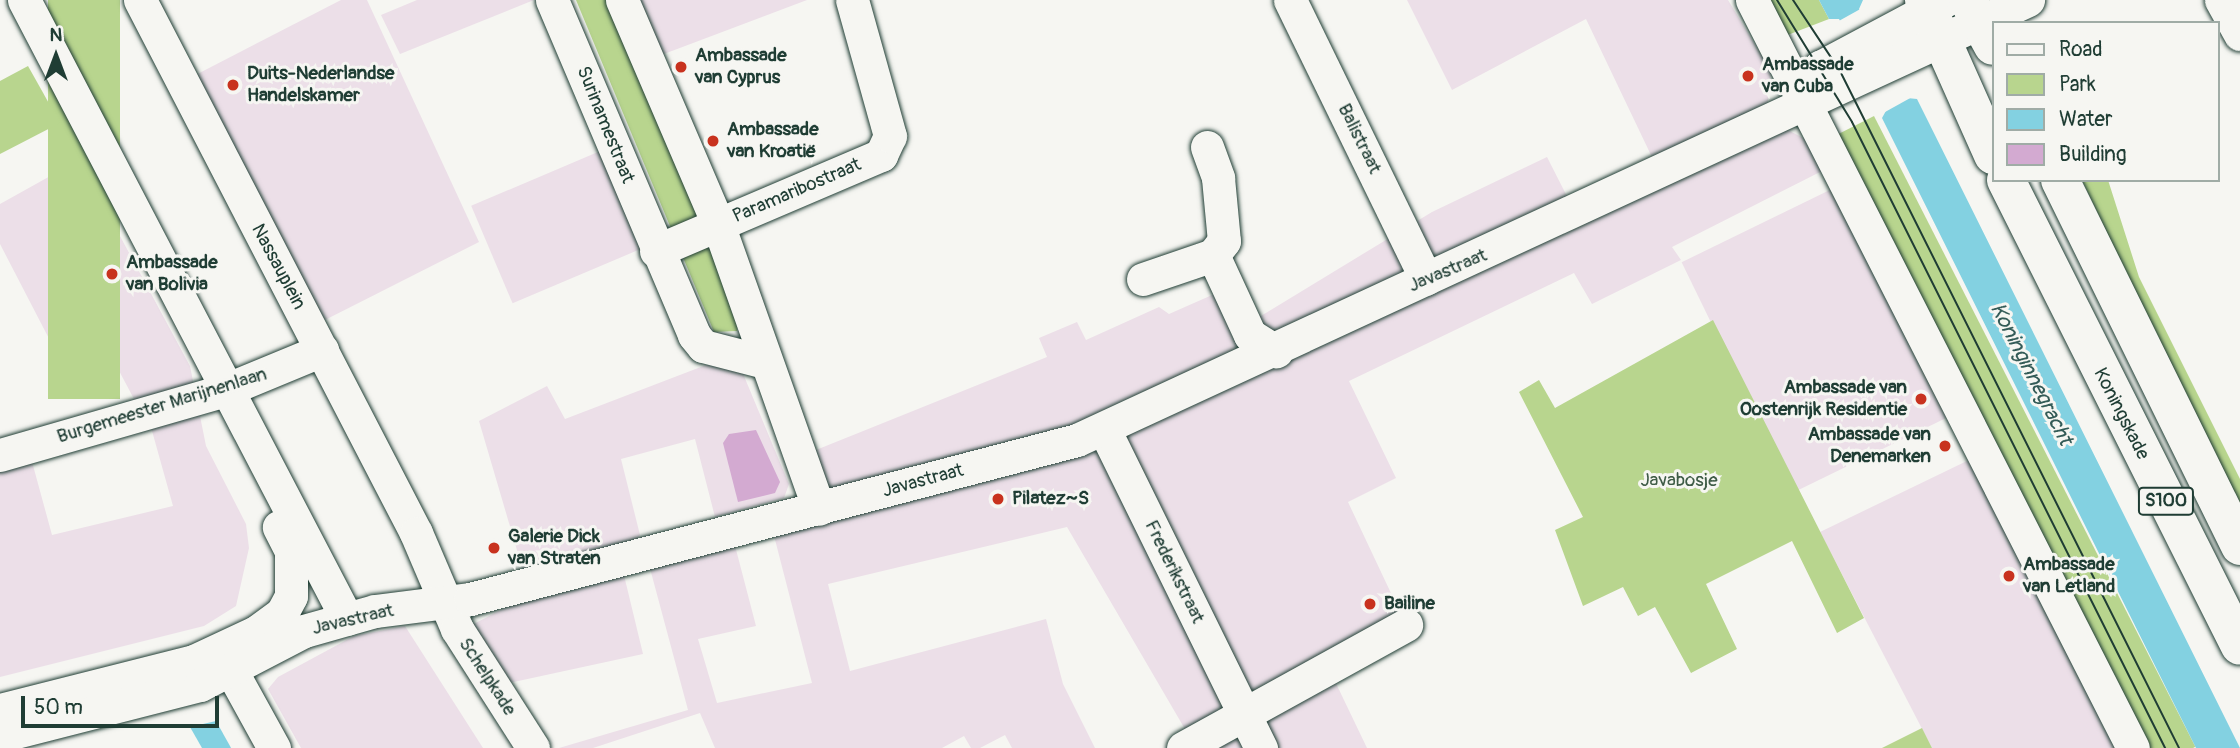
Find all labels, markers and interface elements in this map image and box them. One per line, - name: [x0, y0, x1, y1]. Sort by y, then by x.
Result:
- north arrow: [21, 21, 91, 91]
- legend: [1992, 21, 2219, 182]
- text: N: [50, 23, 62, 47]
- text: Road: [2059, 36, 2103, 63]
- place label: Ambassade van Cyprus: [695, 45, 787, 89]
- place label: Ambassade van Cuba: [1762, 54, 1854, 98]
- marker: Ambassade van Cyprus: [673, 59, 689, 75]
- place label: Duits-Nederlandse Handelskamer: [247, 63, 394, 107]
- street label: Surinamestraat: [571, 63, 639, 187]
- marker: Ambassade van Cuba: [1740, 68, 1756, 84]
- text: Park: [2059, 71, 2096, 98]
- marker: Duits-Nederlandse Handelskamer: [225, 77, 241, 93]
- street label: Balistraat: [1332, 100, 1386, 178]
- text: Water: [2059, 106, 2112, 133]
- place label: Ambassade van Kroatië: [727, 119, 819, 163]
- marker: Ambassade van Kroatië: [705, 133, 721, 149]
- text: Building: [2059, 141, 2126, 168]
- street label: Paramaribostraat: [729, 154, 865, 228]
- street label: Nassauplein: [246, 220, 310, 314]
- street label: Javastraat: [1405, 244, 1491, 298]
- place label: Ambassade van Bolivia: [126, 252, 218, 296]
- marker: Ambassade van Bolivia: [104, 266, 120, 282]
- water label: Koninginnegracht: [1984, 299, 2078, 449]
- street label: Burgemeester Marijnenlaan: [54, 363, 270, 449]
- street label: Koningskade: [2088, 364, 2154, 464]
- place label: Ambassade van Oostenrijk Residentie: [1740, 377, 1907, 421]
- marker: Ambassade van Oostenrijk Residentie: [1913, 391, 1929, 407]
- place label: Ambassade van Denemarken: [1808, 424, 1931, 468]
- marker: Ambassade van Denemarken: [1937, 438, 1953, 454]
- street label: Javastraat: [880, 459, 966, 503]
- park label: Javabosje: [1640, 470, 1718, 492]
- road number: S100: [2136, 486, 2196, 516]
- place label: Pilatez~S: [1012, 488, 1089, 510]
- marker: Pilatez~S: [990, 491, 1006, 507]
- street label: Frederikstraat: [1139, 517, 1209, 627]
- place label: Galerie Dick van Straten: [508, 526, 601, 570]
- marker: Galerie Dick van Straten: [486, 540, 502, 556]
- place label: Ambassade van Letland: [2023, 554, 2115, 598]
- marker: Ambassade van Letland: [2001, 568, 2017, 584]
- place label: Bailine: [1384, 593, 1435, 615]
- marker: Bailine: [1362, 596, 1378, 612]
- street label: Javastraat: [310, 600, 396, 640]
- street label: Schelpkade: [453, 634, 521, 720]
- scale bar: [24, 682, 222, 726]
- text: 50 m: [34, 694, 83, 721]

